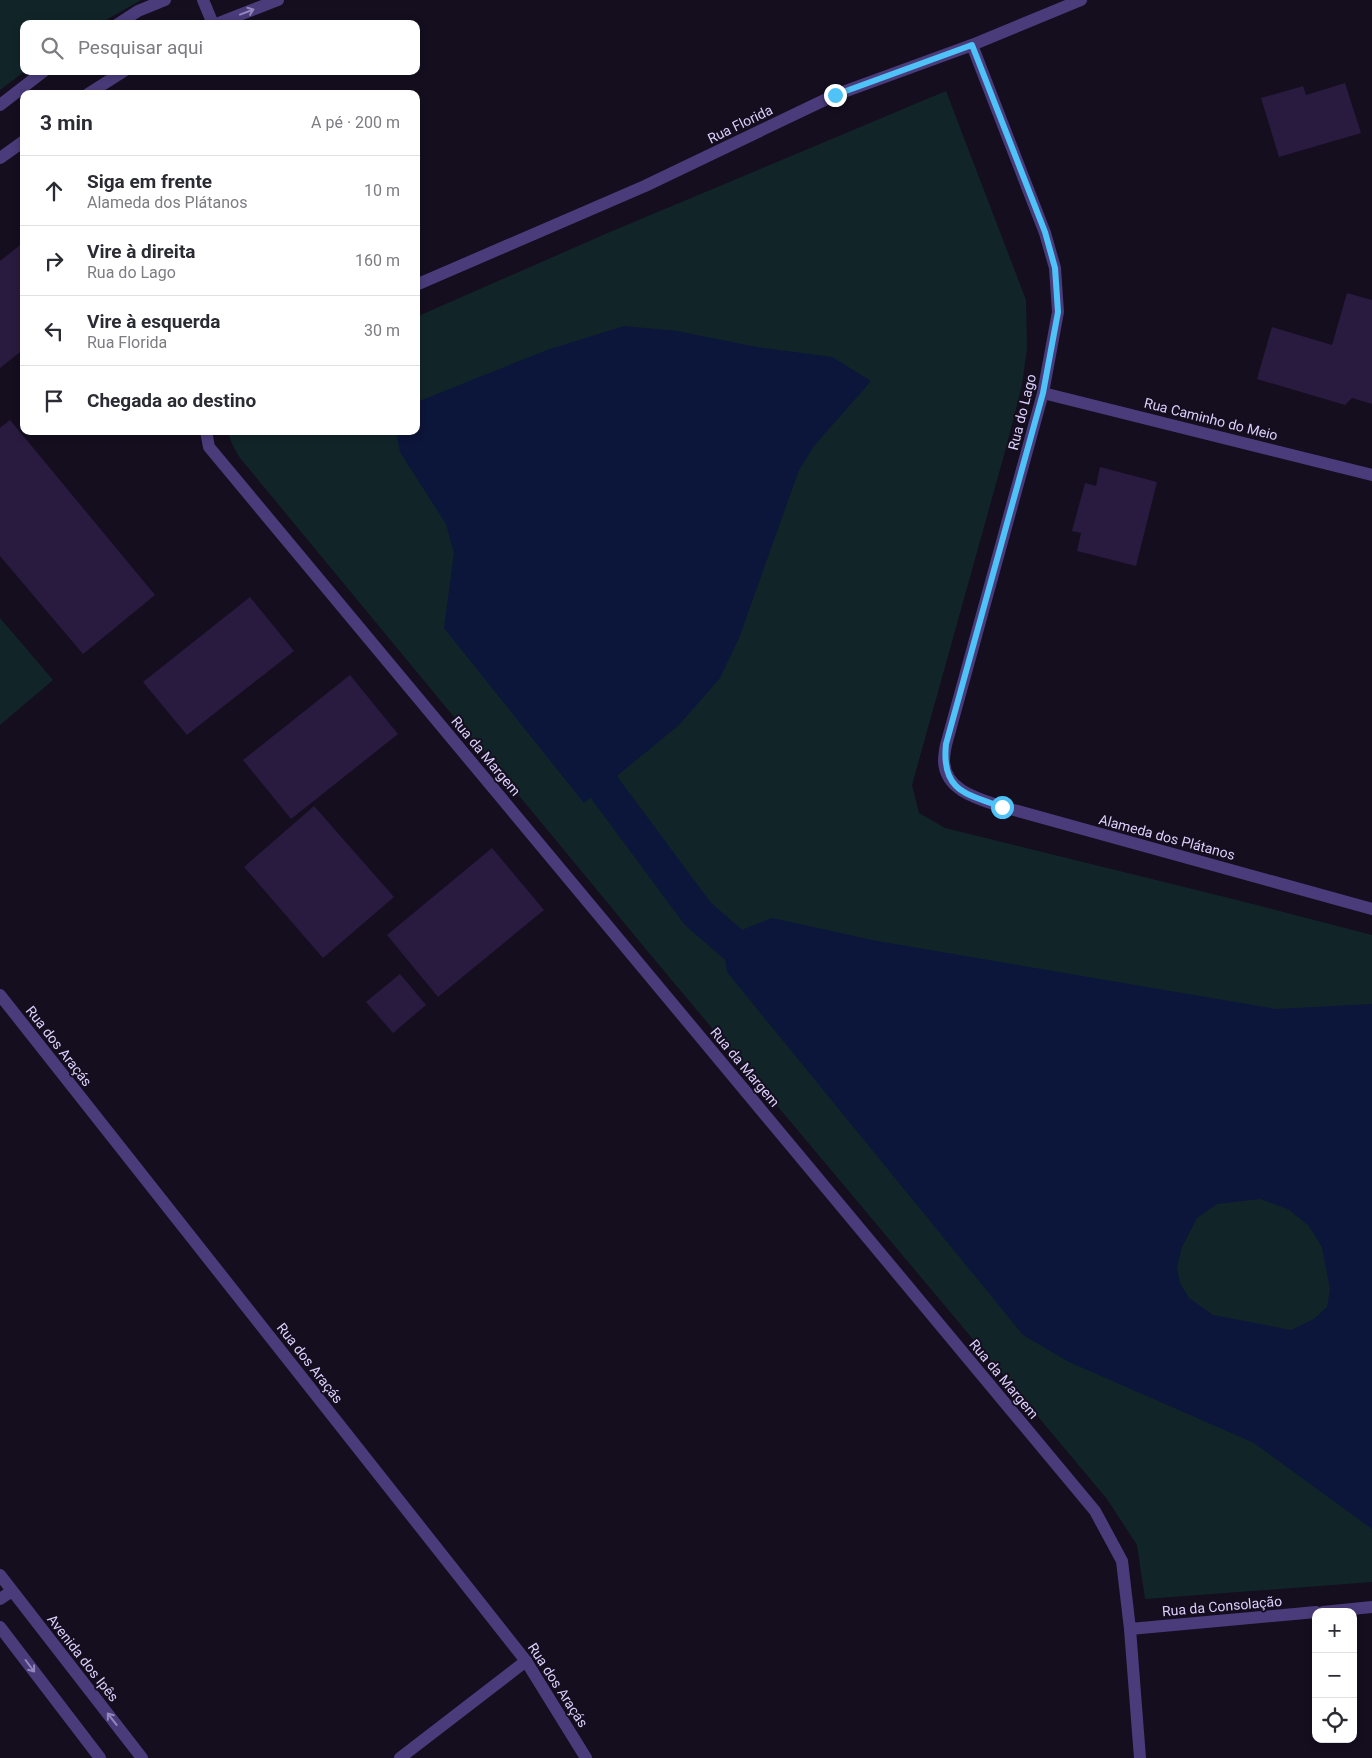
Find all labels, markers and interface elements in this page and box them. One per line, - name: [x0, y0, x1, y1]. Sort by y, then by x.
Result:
- one-way arrow: [239, 7, 254, 16]
- search box: [20, 20, 420, 75]
- icon: search: [38, 34, 66, 62]
- text: Pesquisar aqui: [78, 36, 203, 59]
- route end: [824, 84, 847, 107]
- street label: Rua Florida: [705, 101, 775, 147]
- text: 3 min: [40, 111, 93, 135]
- text: A pé · 200 m: [311, 113, 400, 132]
- text: Siga em frente: [87, 170, 212, 193]
- icon: ahead: [40, 177, 68, 205]
- text: 10 m: [364, 181, 400, 200]
- text: Alameda dos Plátanos: [87, 193, 247, 212]
- text: Vire à direita: [87, 240, 196, 263]
- icon: right: [40, 247, 68, 275]
- text: 160 m: [355, 251, 400, 270]
- text: Rua do Lago: [87, 263, 176, 282]
- text: Vire à esquerda: [87, 310, 220, 333]
- icon: left: [40, 317, 68, 345]
- text: 30 m: [364, 321, 400, 340]
- text: Rua Florida: [87, 333, 167, 352]
- street label: Rua do Lago: [1005, 372, 1039, 452]
- icon: arrive: [40, 387, 68, 415]
- text: Chegada ao destino: [87, 389, 256, 412]
- street label: Rua Caminho do Meio: [1143, 395, 1279, 443]
- street label: Rua da Margem: [448, 713, 524, 799]
- route start: [991, 796, 1014, 819]
- street label: Alameda dos Plátanos: [1097, 811, 1237, 863]
- street label: Rua dos Araçás: [23, 1003, 95, 1089]
- street label: Rua da Margem: [707, 1024, 783, 1110]
- street label: Rua dos Araçás: [274, 1320, 346, 1406]
- street label: Rua da Margem: [966, 1336, 1042, 1422]
- street label: Rua da Consolação: [1161, 1593, 1283, 1619]
- map controls: [1312, 1608, 1357, 1743]
- button: +: [1312, 1608, 1357, 1653]
- street label: Avenida dos Ipês: [44, 1611, 122, 1705]
- street label: Rua dos Araçás: [525, 1640, 591, 1730]
- button: −: [1312, 1653, 1357, 1698]
- one-way arrow: [24, 1659, 35, 1672]
- button: locate: [1312, 1698, 1357, 1743]
- one-way arrow: [106, 1713, 117, 1726]

